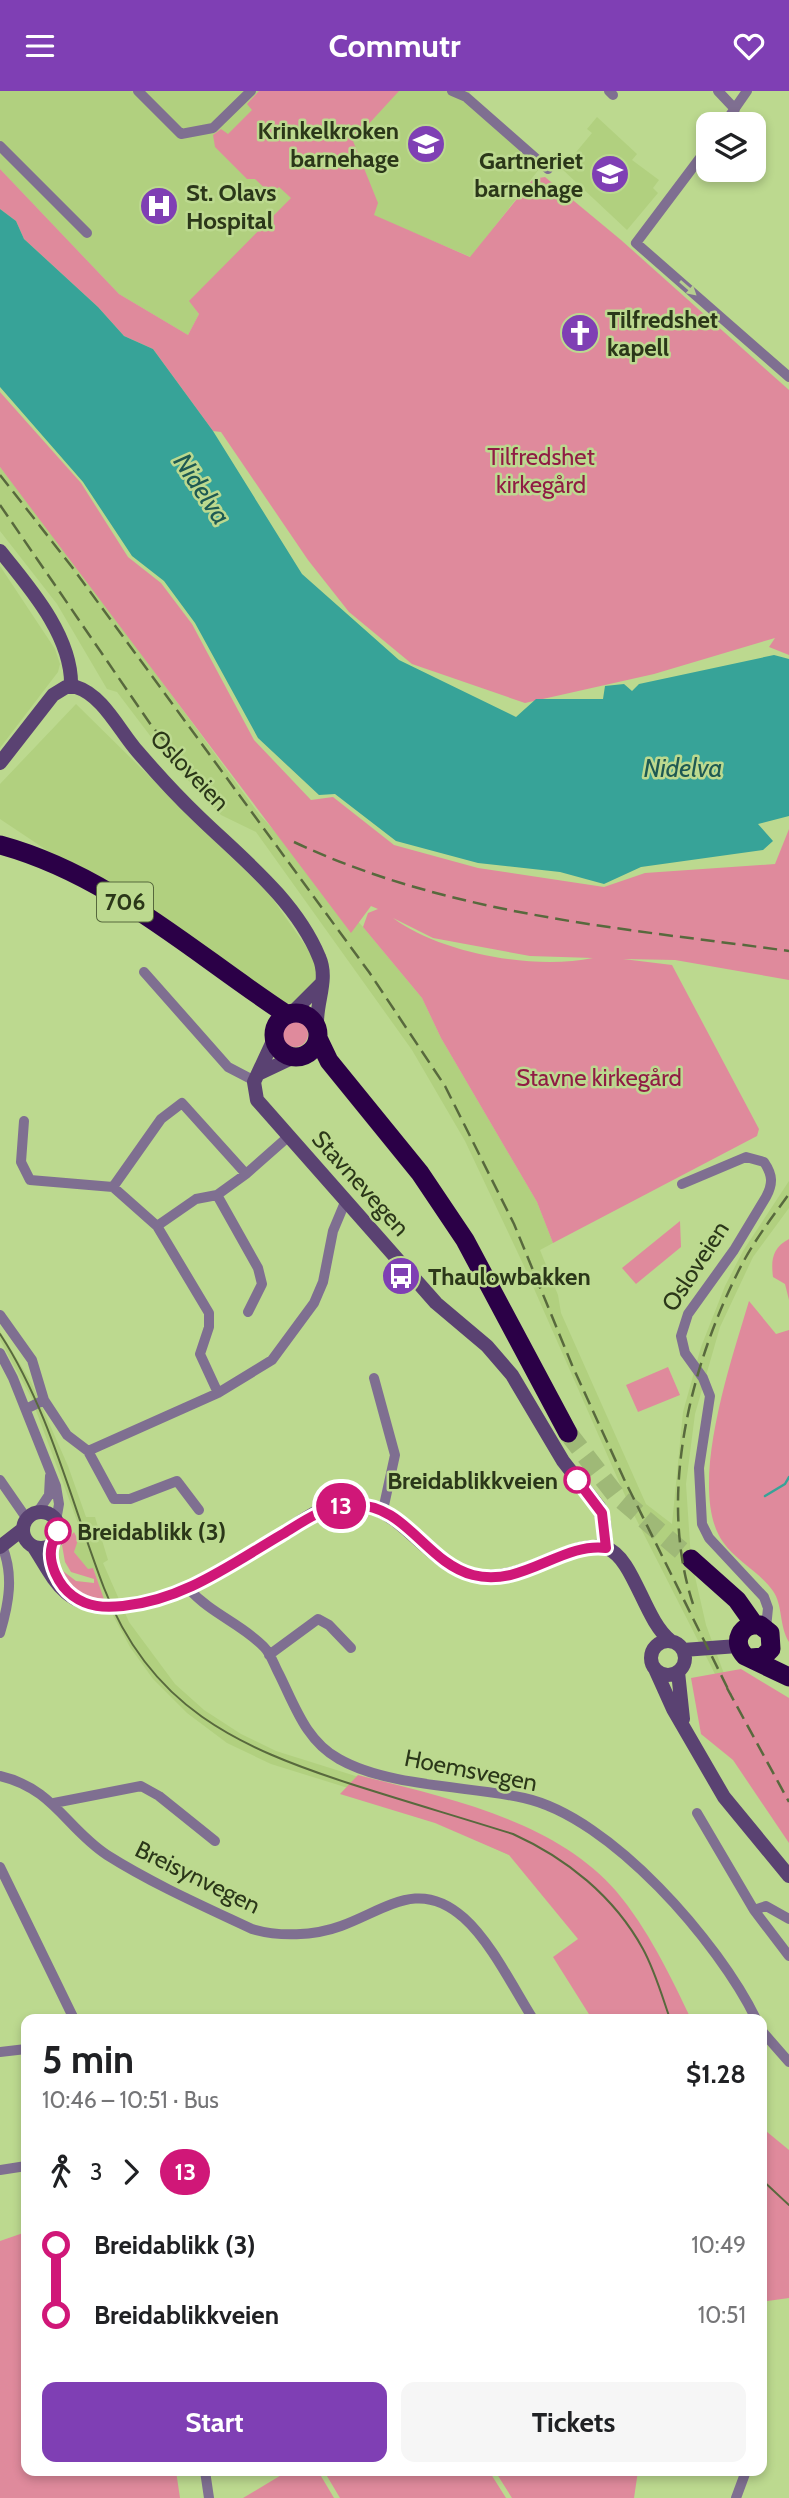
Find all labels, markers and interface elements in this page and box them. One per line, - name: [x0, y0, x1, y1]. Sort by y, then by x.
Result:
- text: Commutr: [328, 26, 461, 65]
- icon: menu: [21, 27, 59, 65]
- icon: heart: [730, 27, 768, 65]
- map controls: [696, 112, 766, 182]
- button: layers: [696, 112, 766, 182]
- place label: Krinkelkroken barnehage: [257, 116, 399, 173]
- school or university icon: Krinkelkroken barnehage: [405, 123, 447, 165]
- place label: Gartneriet barnehage: [474, 146, 583, 203]
- school or university icon: Gartneriet barnehage: [589, 153, 631, 195]
- place label: St. Olavs Hospital: [186, 178, 276, 235]
- hospital icon: St. Olavs Hospital: [138, 185, 180, 227]
- one-way arrow: [679, 280, 696, 295]
- place label: Tilfredshet kapell: [607, 305, 718, 362]
- church icon: Tilfredshet kapell: [559, 312, 601, 354]
- park label: Tilfredshet kirkegård: [487, 442, 595, 499]
- water label: Nidelva: [167, 447, 237, 531]
- street label: Osloveien: [144, 723, 236, 817]
- water label: Nidelva: [644, 752, 722, 784]
- road number: 706: [97, 883, 153, 922]
- park label: Stavne kirkegård: [516, 1063, 682, 1092]
- street label: Stavnevegen: [306, 1124, 416, 1242]
- street label: Osloveien: [655, 1216, 735, 1316]
- bus stop icon: Thaulowbakken: [380, 1255, 422, 1297]
- place label: Thaulowbakken: [428, 1262, 591, 1291]
- place label: Breidablikkveien: [387, 1466, 558, 1495]
- marker: Breidablikkveien: [564, 1467, 590, 1493]
- line badge: 13: [310, 1483, 372, 1529]
- text: 13: [330, 1491, 352, 1520]
- place label: Breidablikk (3): [77, 1517, 226, 1546]
- marker: Breidablikk (3): [45, 1518, 71, 1544]
- street label: Hoemsvegen: [402, 1743, 540, 1797]
- street label: Breisynvegen: [131, 1834, 265, 1920]
- text: 5 min: [42, 2036, 134, 2083]
- text: $1.28: [686, 2058, 746, 2090]
- text: 10:46 – 10:51 · Bus: [42, 2086, 219, 2114]
- icon: walk: [42, 2153, 80, 2191]
- icon: forward: [112, 2153, 150, 2191]
- text: 13: [174, 2157, 196, 2186]
- text: 3: [90, 2158, 102, 2186]
- text: Breidablikk (3): [94, 2229, 256, 2261]
- text: 10:49: [691, 2231, 746, 2259]
- text: Breidablikkveien: [94, 2299, 279, 2331]
- text: 10:51: [698, 2301, 746, 2329]
- button: Start: [42, 2382, 387, 2462]
- button: Tickets: [401, 2382, 746, 2462]

